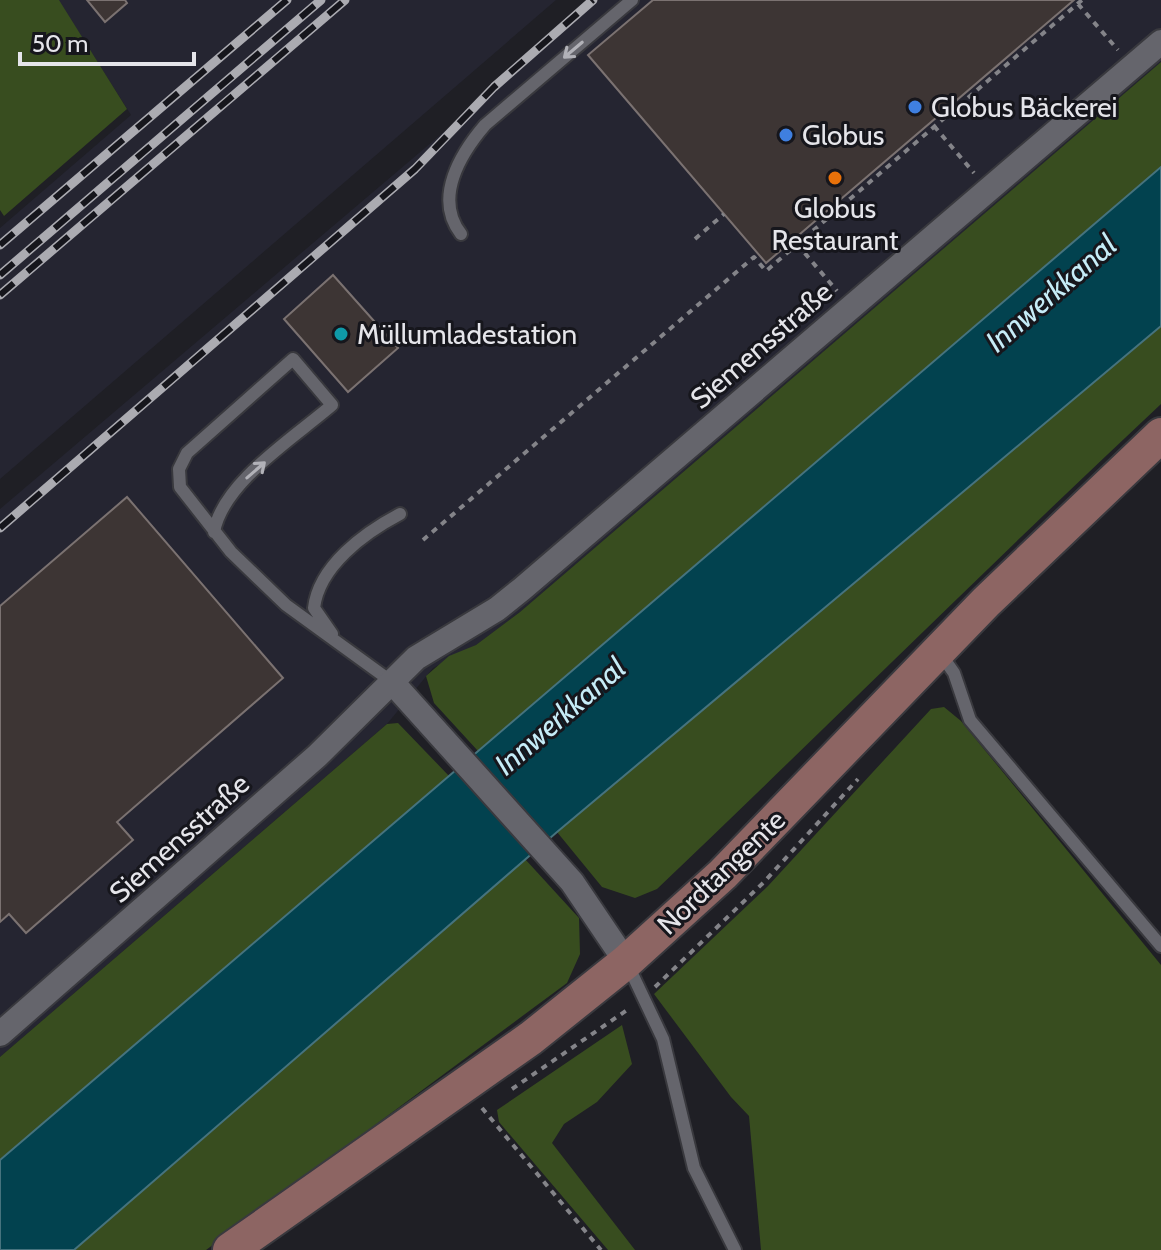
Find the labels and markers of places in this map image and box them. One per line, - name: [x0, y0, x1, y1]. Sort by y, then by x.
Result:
- place label: Globus Bäckerei: [931, 90, 1118, 124]
- marker: Globus Bäckerei: [906, 98, 924, 116]
- place label: Globus: [802, 118, 884, 152]
- marker: Globus: [777, 126, 795, 144]
- marker: Globus Restaurant: [826, 169, 844, 187]
- place label: Globus Restaurant: [772, 191, 898, 257]
- place label: Müllumladestation: [357, 317, 577, 351]
- marker: Müllumladestation: [332, 325, 350, 343]

